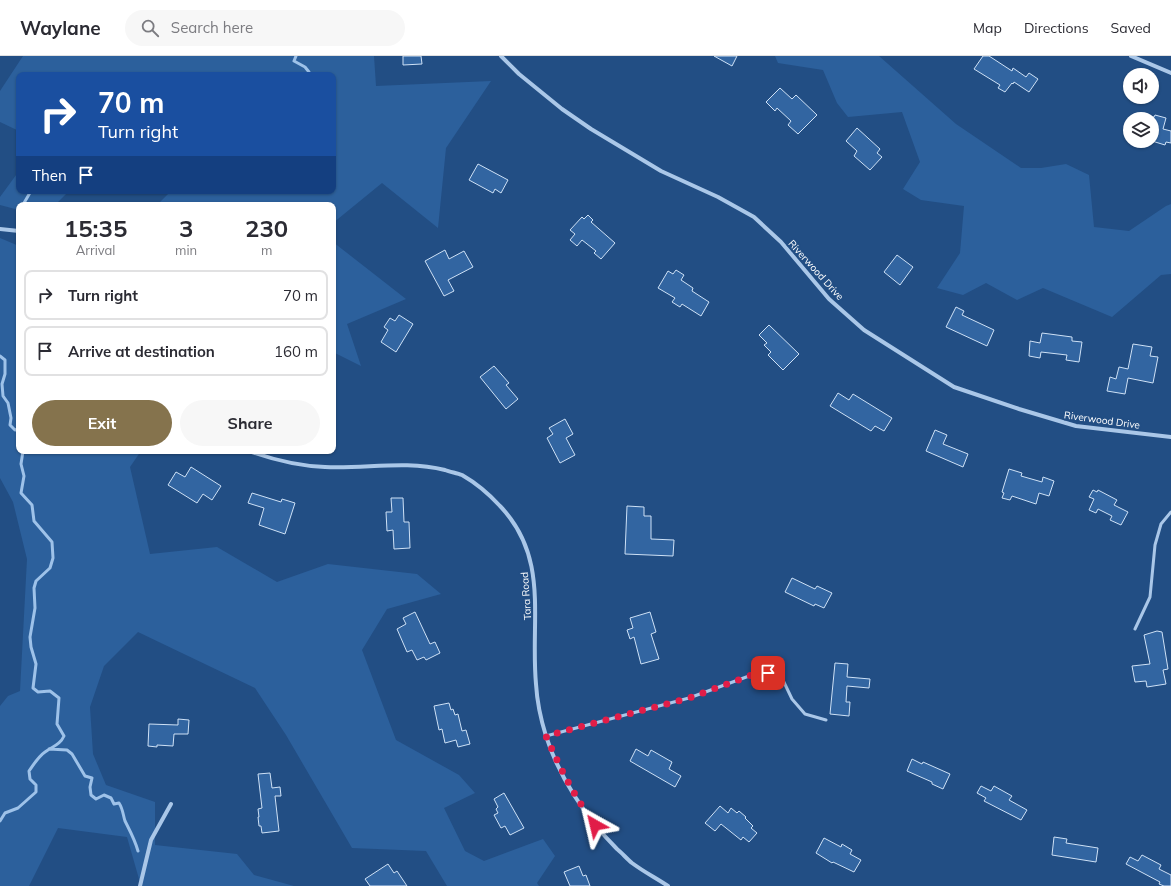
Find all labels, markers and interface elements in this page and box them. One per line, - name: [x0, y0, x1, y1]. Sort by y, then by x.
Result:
- search box: [125, 10, 405, 46]
- text: Waylane: [20, 16, 101, 40]
- icon: search: [139, 17, 161, 39]
- text: Search here: [171, 18, 253, 37]
- text: Map: [973, 19, 1002, 37]
- text: Directions: [1024, 19, 1089, 37]
- text: Saved: [1111, 19, 1151, 37]
- map controls: [1123, 68, 1159, 148]
- button: sound: [1123, 68, 1159, 104]
- text: 70 m: [98, 85, 164, 120]
- icon: right: [32, 88, 84, 140]
- button: layers: [1123, 112, 1159, 148]
- text: Turn right: [98, 120, 178, 143]
- icon: arrive: [75, 164, 97, 186]
- text: Then: [32, 166, 67, 185]
- text: 15:35: [64, 213, 127, 243]
- text: 3: [179, 213, 193, 243]
- text: 230: [245, 213, 288, 243]
- street label: Riverwood Drive: [786, 237, 846, 303]
- text: Arrival: [76, 242, 115, 258]
- text: min: [175, 242, 197, 258]
- text: m: [261, 242, 272, 258]
- icon: right: [34, 284, 56, 306]
- text: Turn right: [68, 286, 138, 305]
- text: 70 m: [283, 286, 318, 305]
- icon: arrive: [34, 340, 56, 362]
- text: Arrive at destination: [68, 342, 215, 361]
- text: 160 m: [274, 342, 318, 361]
- button: Exit: [32, 400, 172, 446]
- button: Share: [180, 400, 320, 446]
- street label: Riverwood Drive: [1063, 408, 1141, 432]
- street label: Tara Road: [518, 572, 534, 620]
- pin: [751, 656, 785, 690]
- icon: arrive: [757, 662, 779, 684]
- position arrow: [574, 804, 616, 846]

